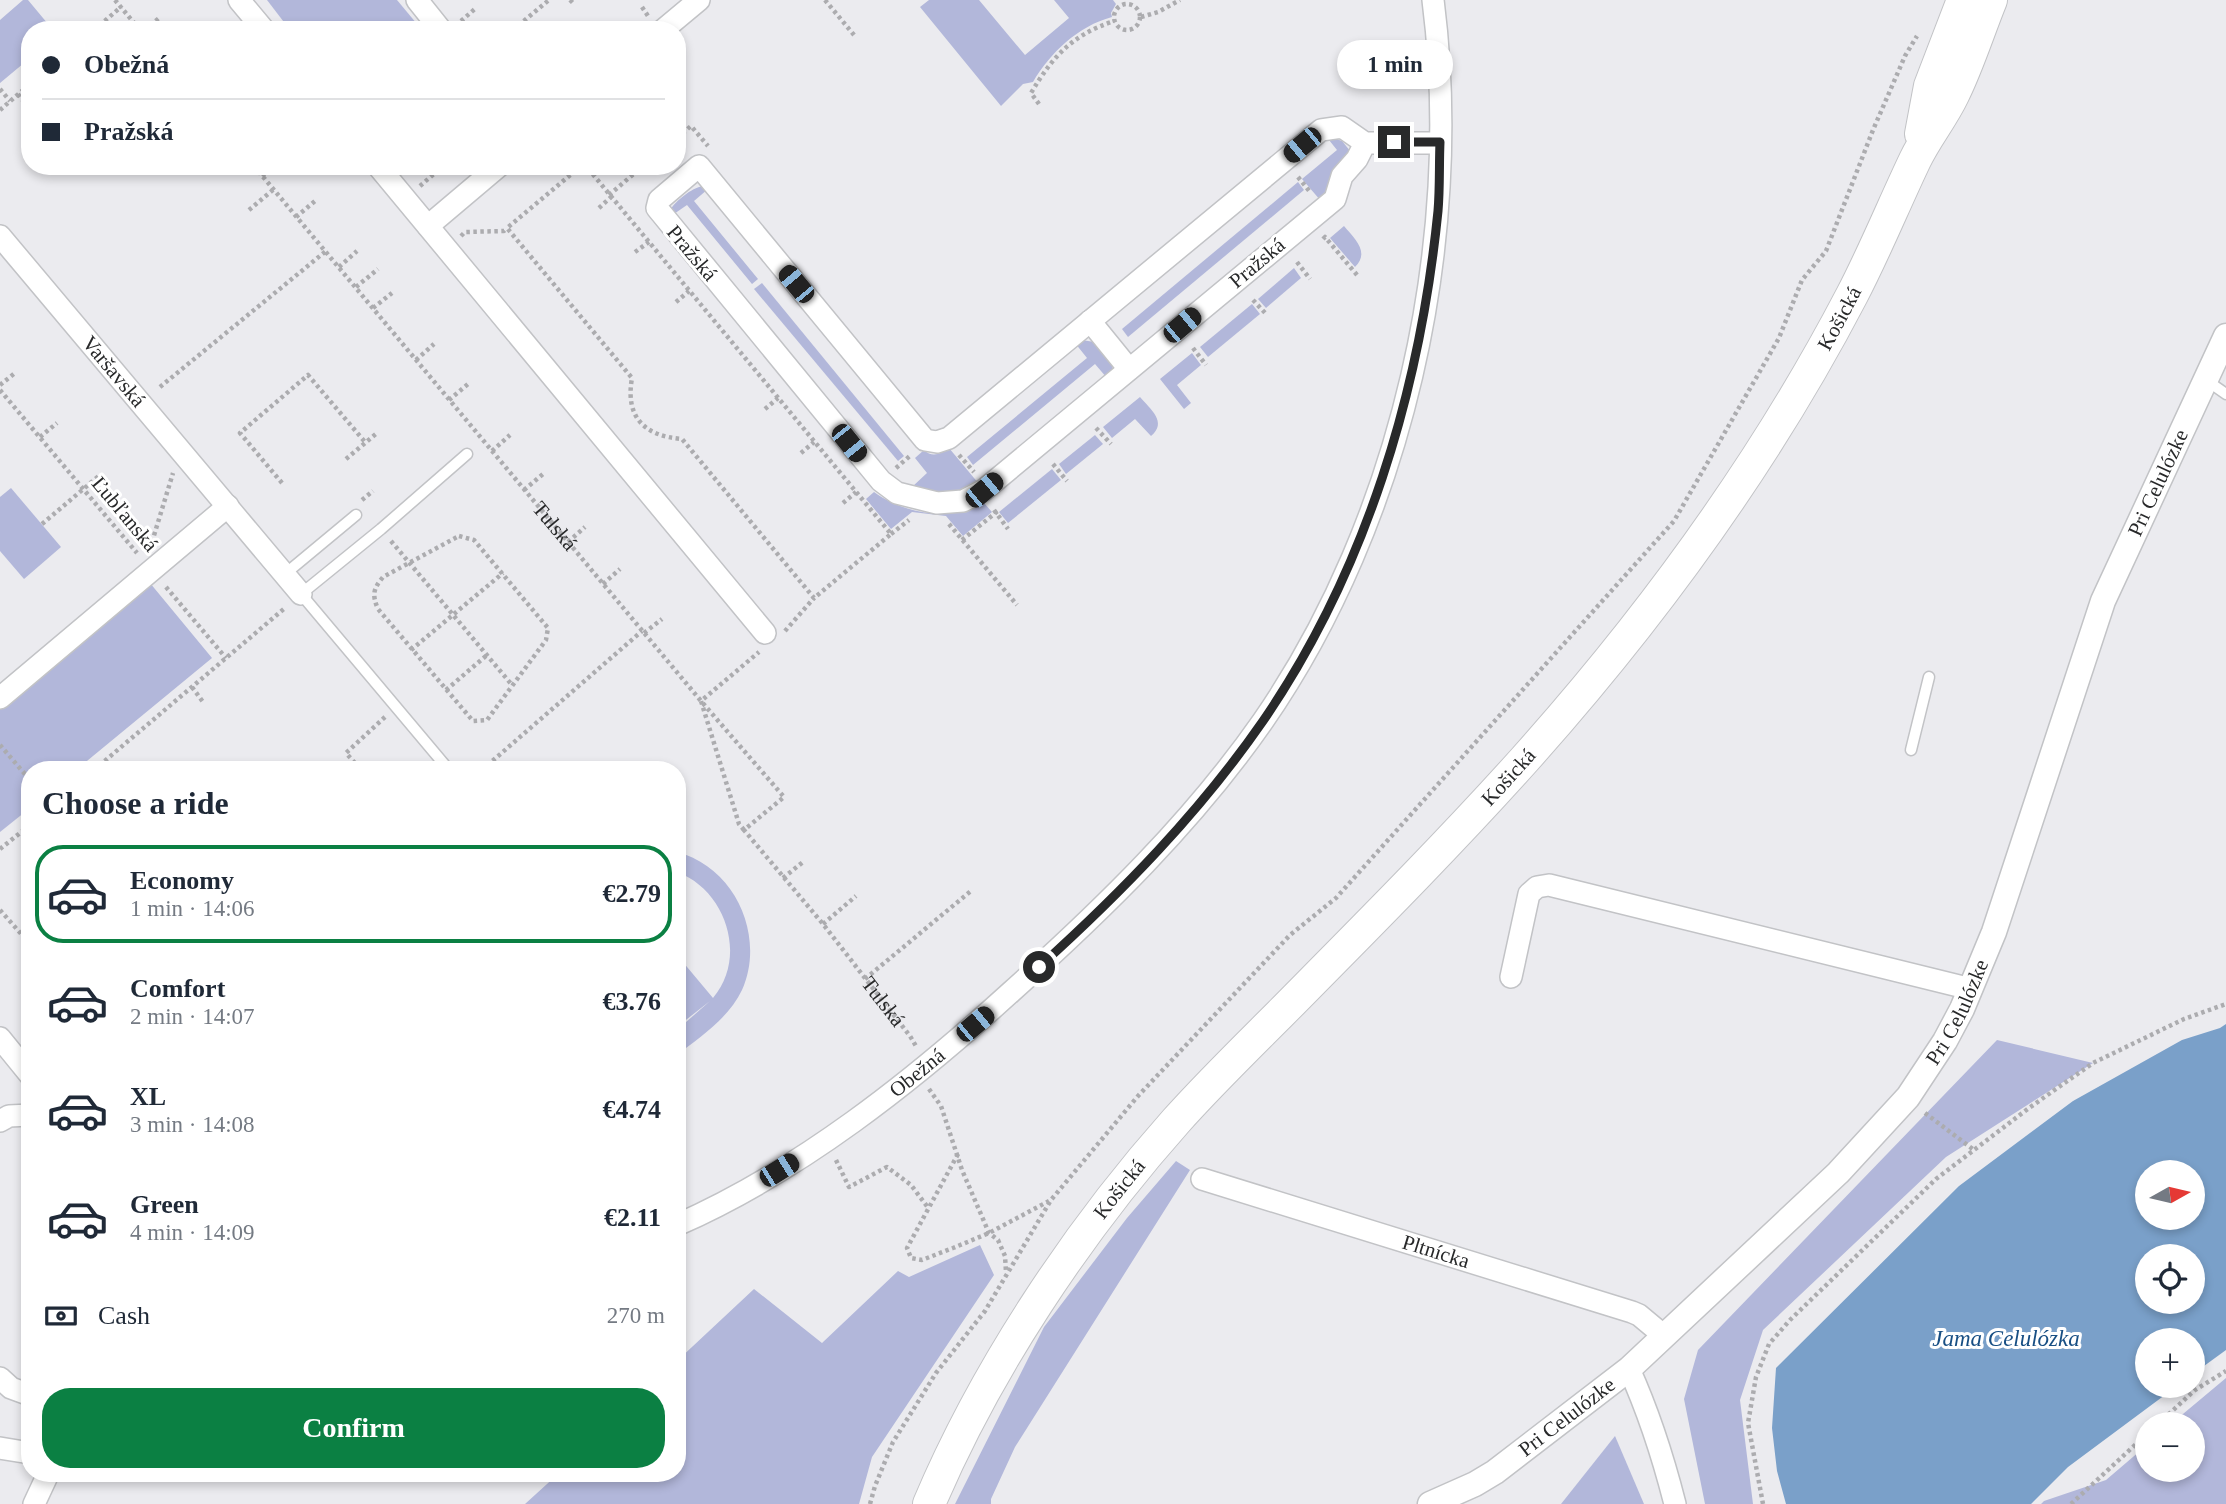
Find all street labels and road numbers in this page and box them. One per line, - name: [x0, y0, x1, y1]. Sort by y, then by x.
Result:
- street label: Pražská: [662, 220, 723, 286]
- street label: Pražská: [1224, 232, 1290, 293]
- street label: Košická: [1812, 282, 1867, 355]
- street label: Varšavská: [77, 331, 151, 412]
- street label: Pri Celulózke: [2123, 426, 2193, 540]
- street label: Ľubľanská: [87, 472, 164, 557]
- street label: Tulská: [527, 497, 582, 556]
- street label: Košická: [1476, 743, 1541, 811]
- street label: Pri Celulózke: [1921, 956, 1993, 1069]
- street label: Tulská: [857, 972, 911, 1032]
- street label: Obežná: [885, 1043, 950, 1102]
- street label: Košická: [1089, 1154, 1150, 1223]
- street label: Pltnícka: [1400, 1230, 1473, 1273]
- street label: Pri Celulózke: [1514, 1372, 1620, 1461]

